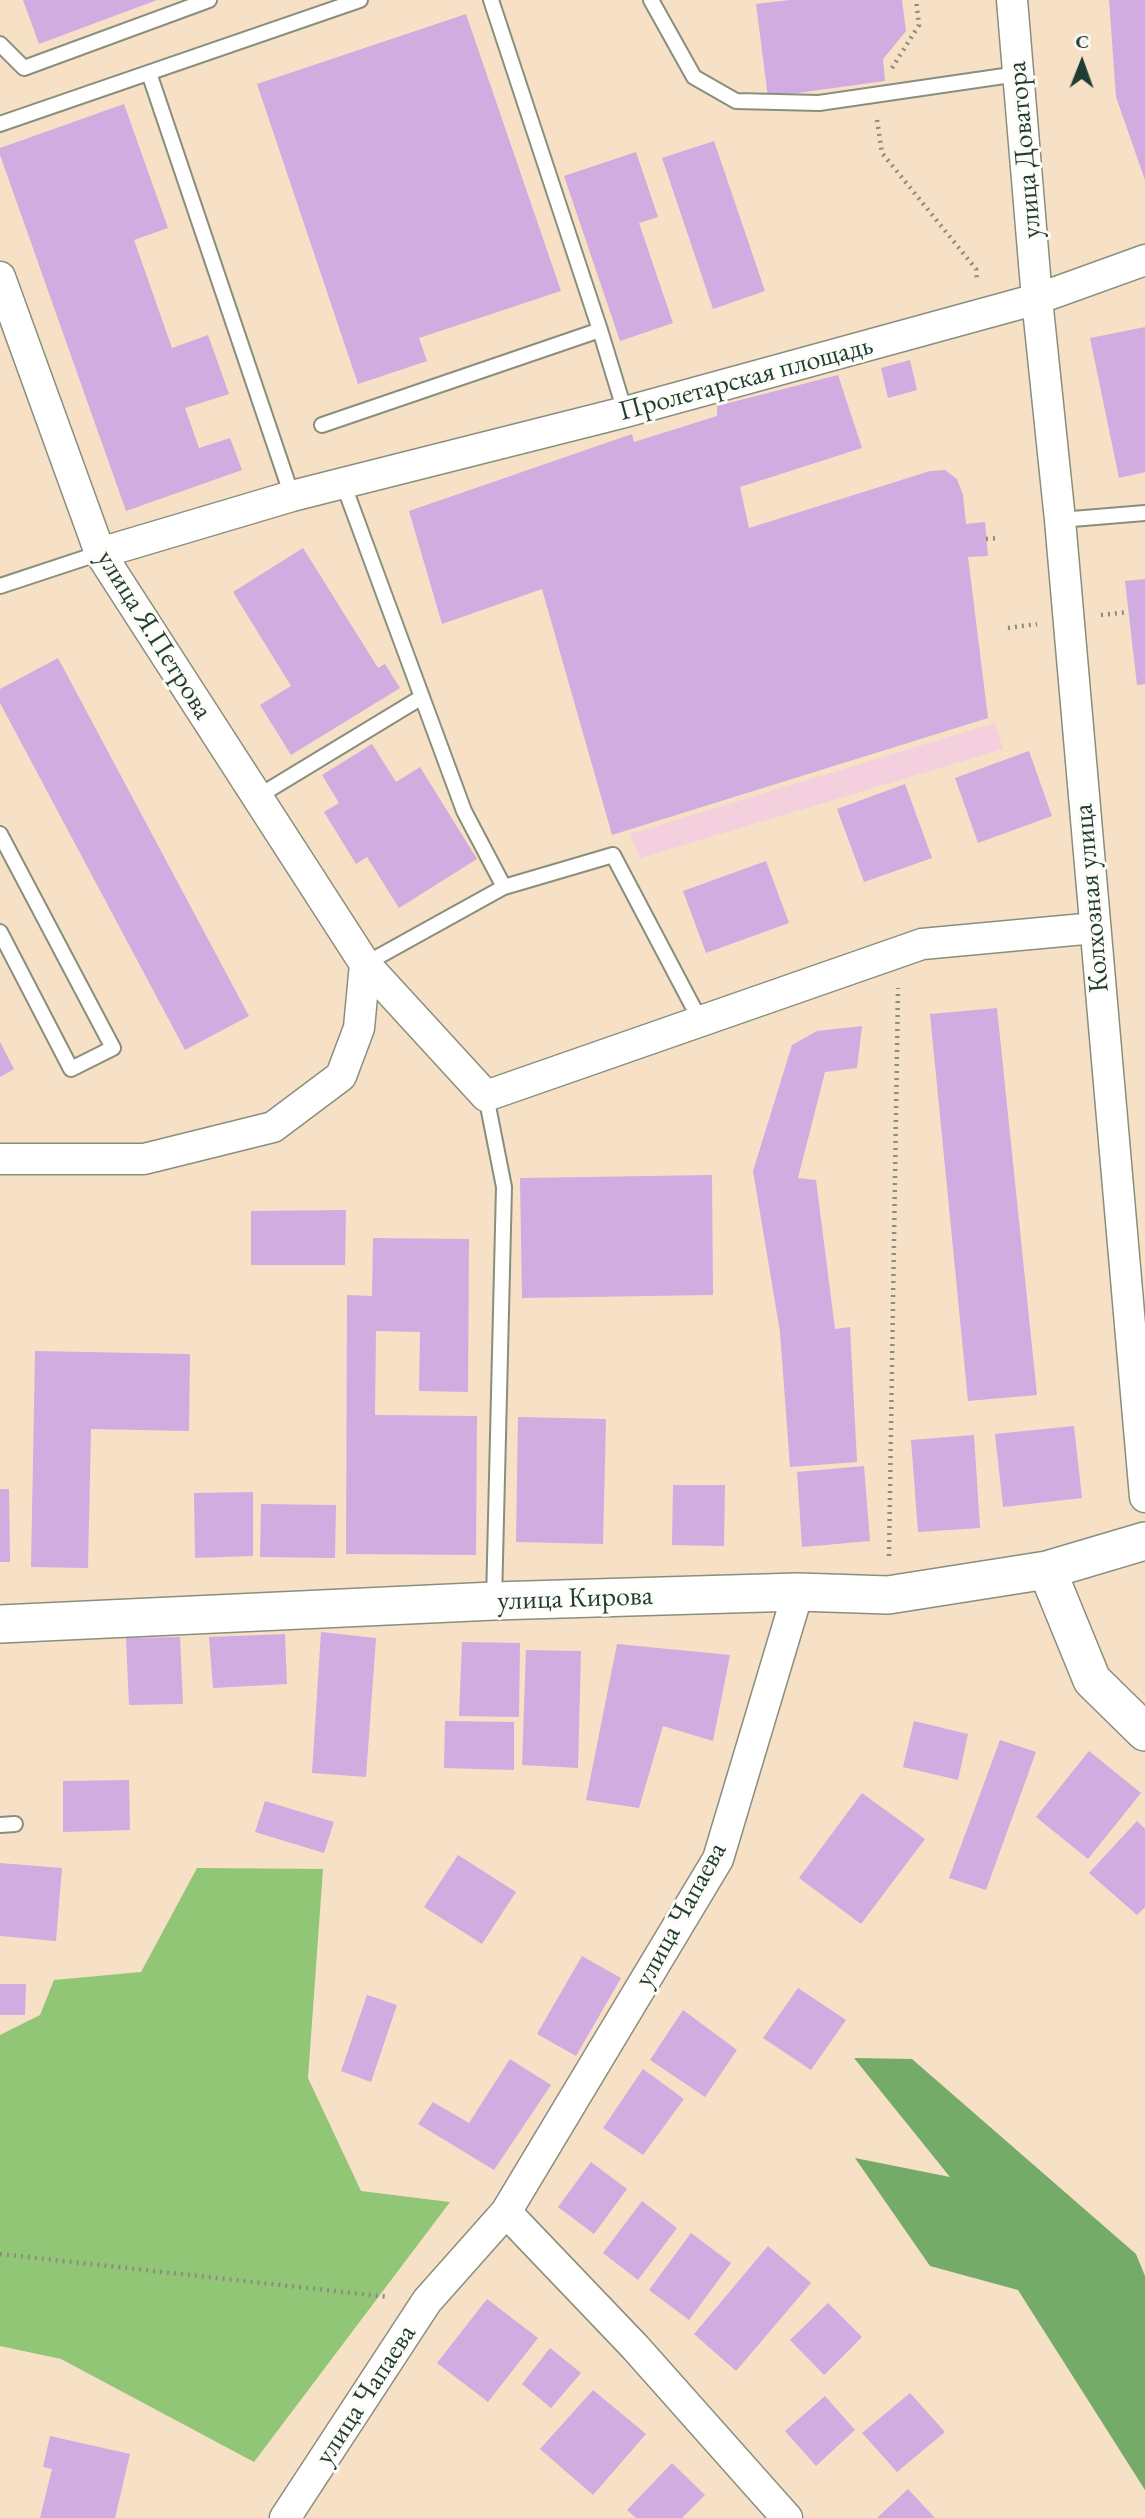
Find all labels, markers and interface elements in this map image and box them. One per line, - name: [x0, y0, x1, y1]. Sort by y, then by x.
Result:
- north arrow: [1047, 28, 1117, 98]
- text: С: [1075, 29, 1089, 54]
- street label: улица Доватора: [1001, 60, 1049, 240]
- street label: Пролетарская площадь: [615, 329, 877, 429]
- street label: улица Я.Петрова: [89, 544, 219, 726]
- street label: Колхозная улица: [1067, 802, 1117, 994]
- street label: улица Кирова: [497, 1579, 653, 1619]
- street label: улица Чапаева: [627, 1837, 735, 1993]
- street label: улица Чапаева: [308, 2319, 424, 2471]

